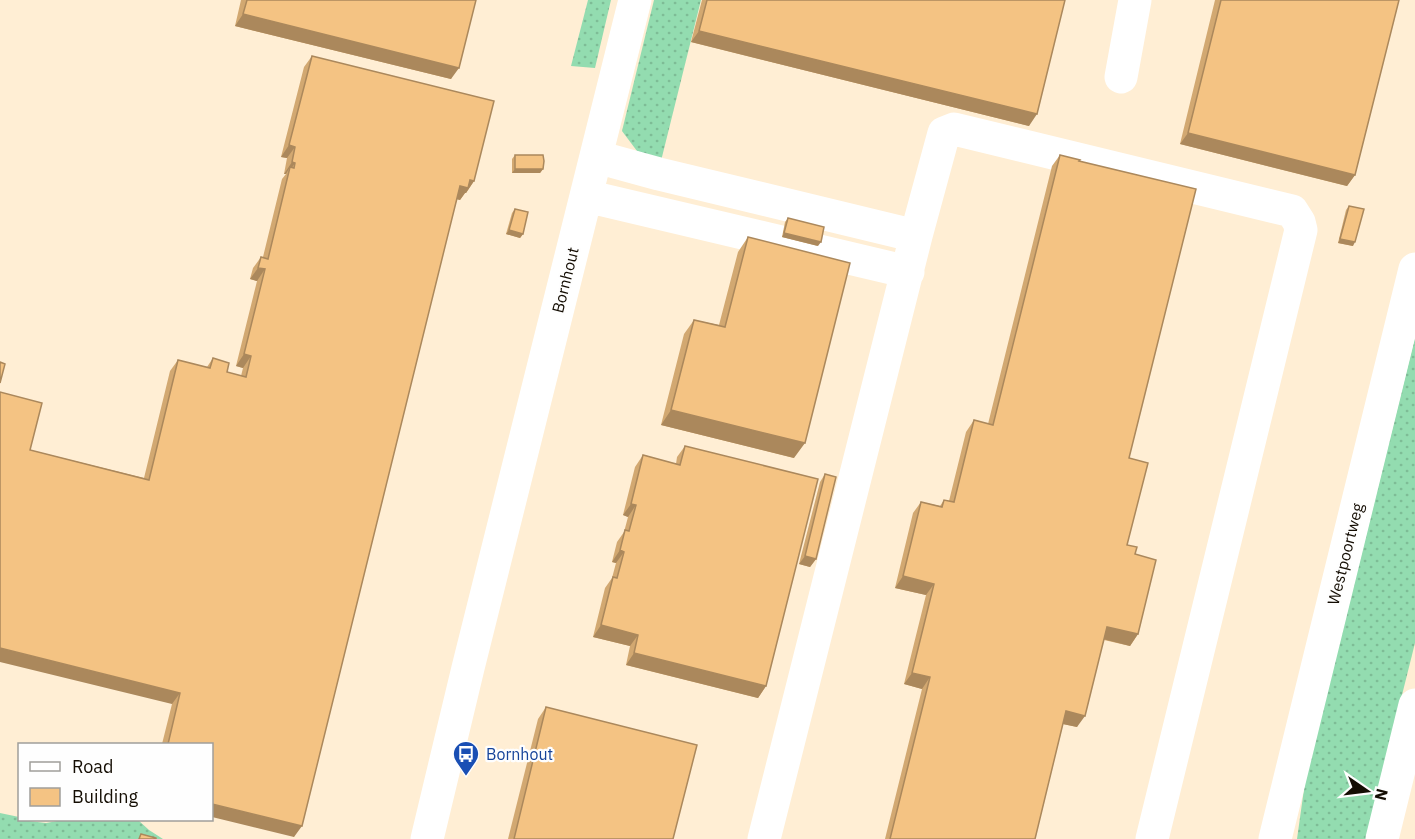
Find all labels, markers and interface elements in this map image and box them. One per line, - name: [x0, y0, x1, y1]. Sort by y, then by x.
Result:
- street label: Bornhout: [547, 245, 583, 315]
- street label: Westpoortweg: [1323, 500, 1367, 607]
- bus stop icon: Bornhout: [451, 739, 481, 777]
- legend: [18, 743, 213, 821]
- place label: Bornhout: [486, 744, 553, 764]
- text: Road: [72, 755, 113, 778]
- north arrow: [1337, 761, 1397, 821]
- text: Building: [72, 785, 139, 808]
- text: N: [1370, 787, 1393, 803]

